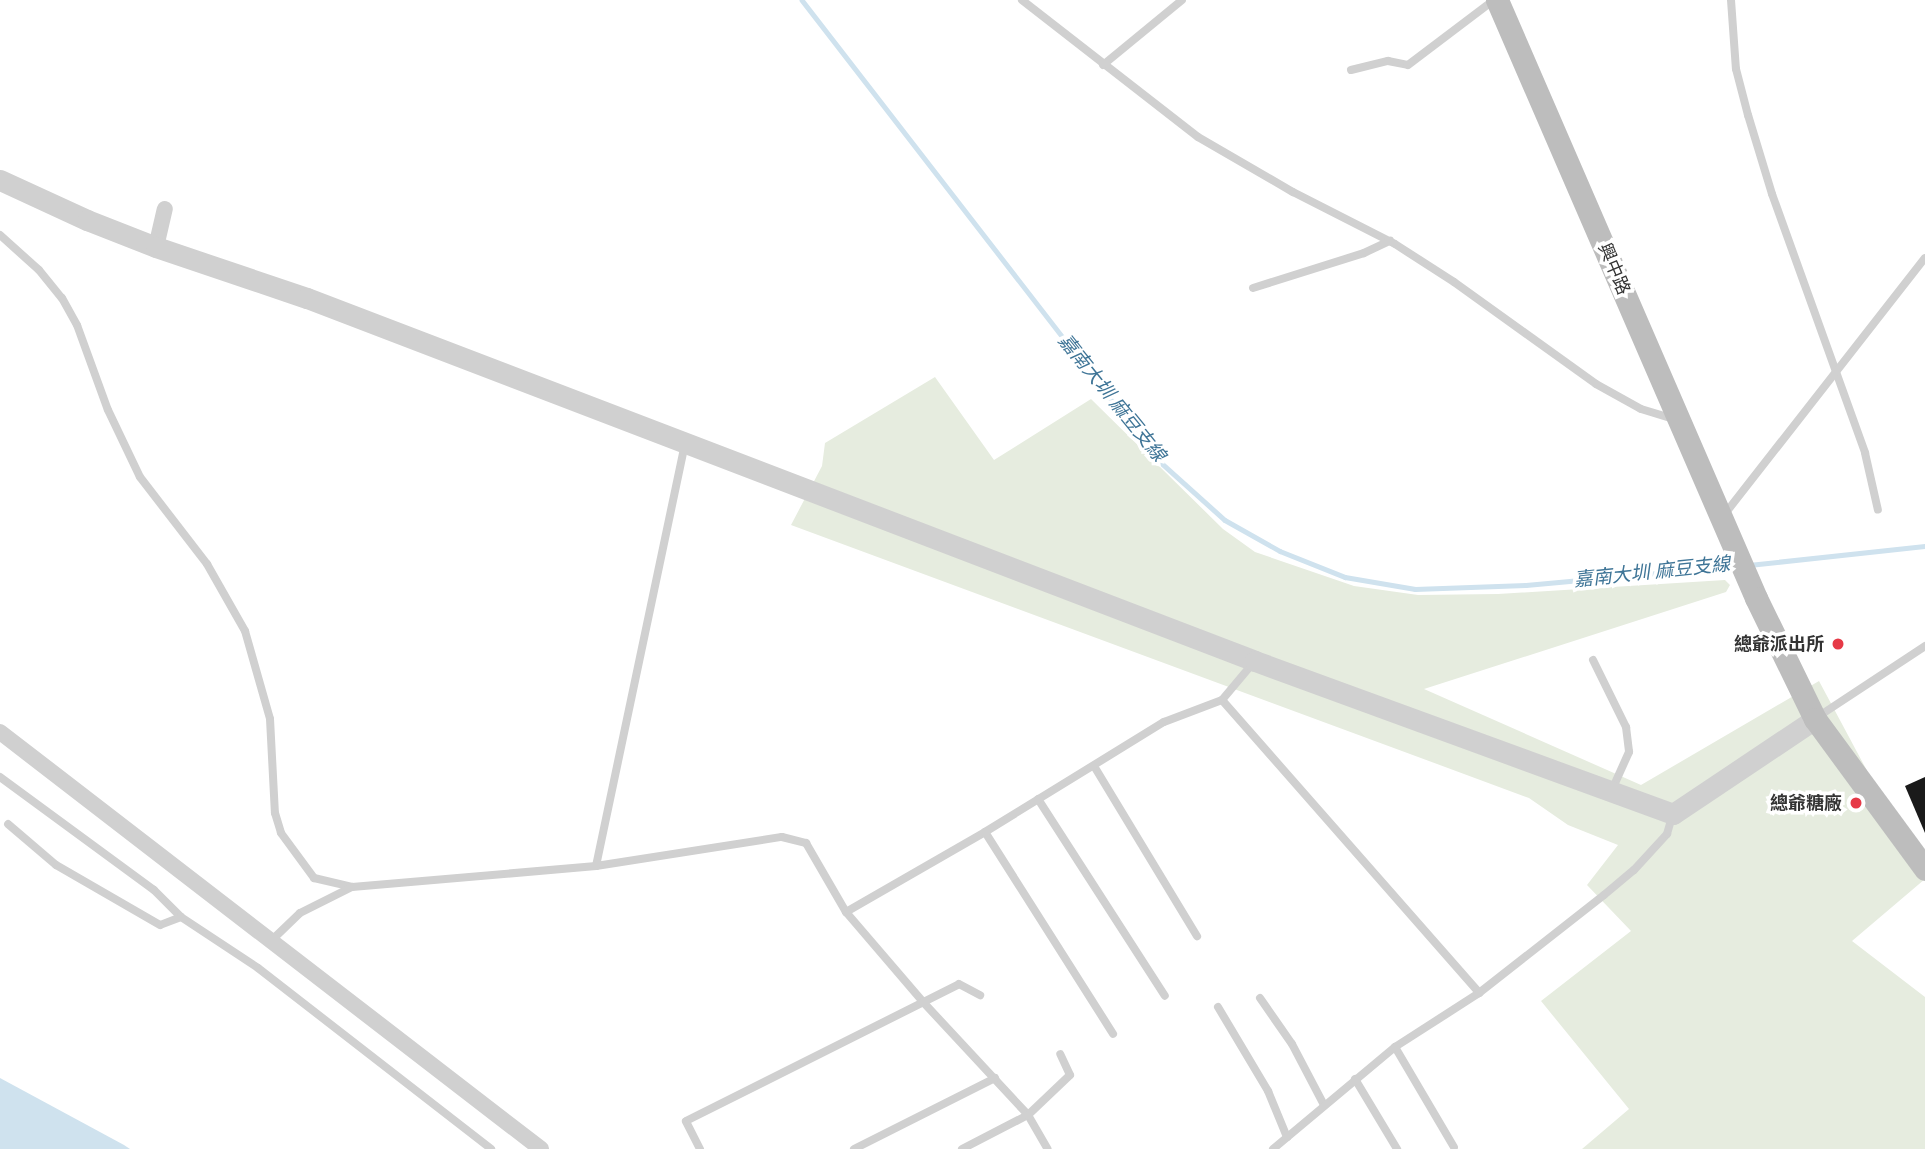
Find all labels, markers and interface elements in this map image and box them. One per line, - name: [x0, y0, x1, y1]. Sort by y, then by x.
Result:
- street label: 興中路: [1594, 240, 1634, 298]
- water label: 嘉南大圳 麻豆支線: [1054, 330, 1170, 466]
- water label: 嘉南大圳 麻豆支線: [1573, 552, 1731, 592]
- place label: 總爺派出所: [1734, 633, 1824, 655]
- marker: 總爺派出所: [1830, 636, 1846, 652]
- place label: 總爺糖廠: [1770, 792, 1842, 814]
- marker: 總爺糖廠: [1848, 795, 1864, 811]

